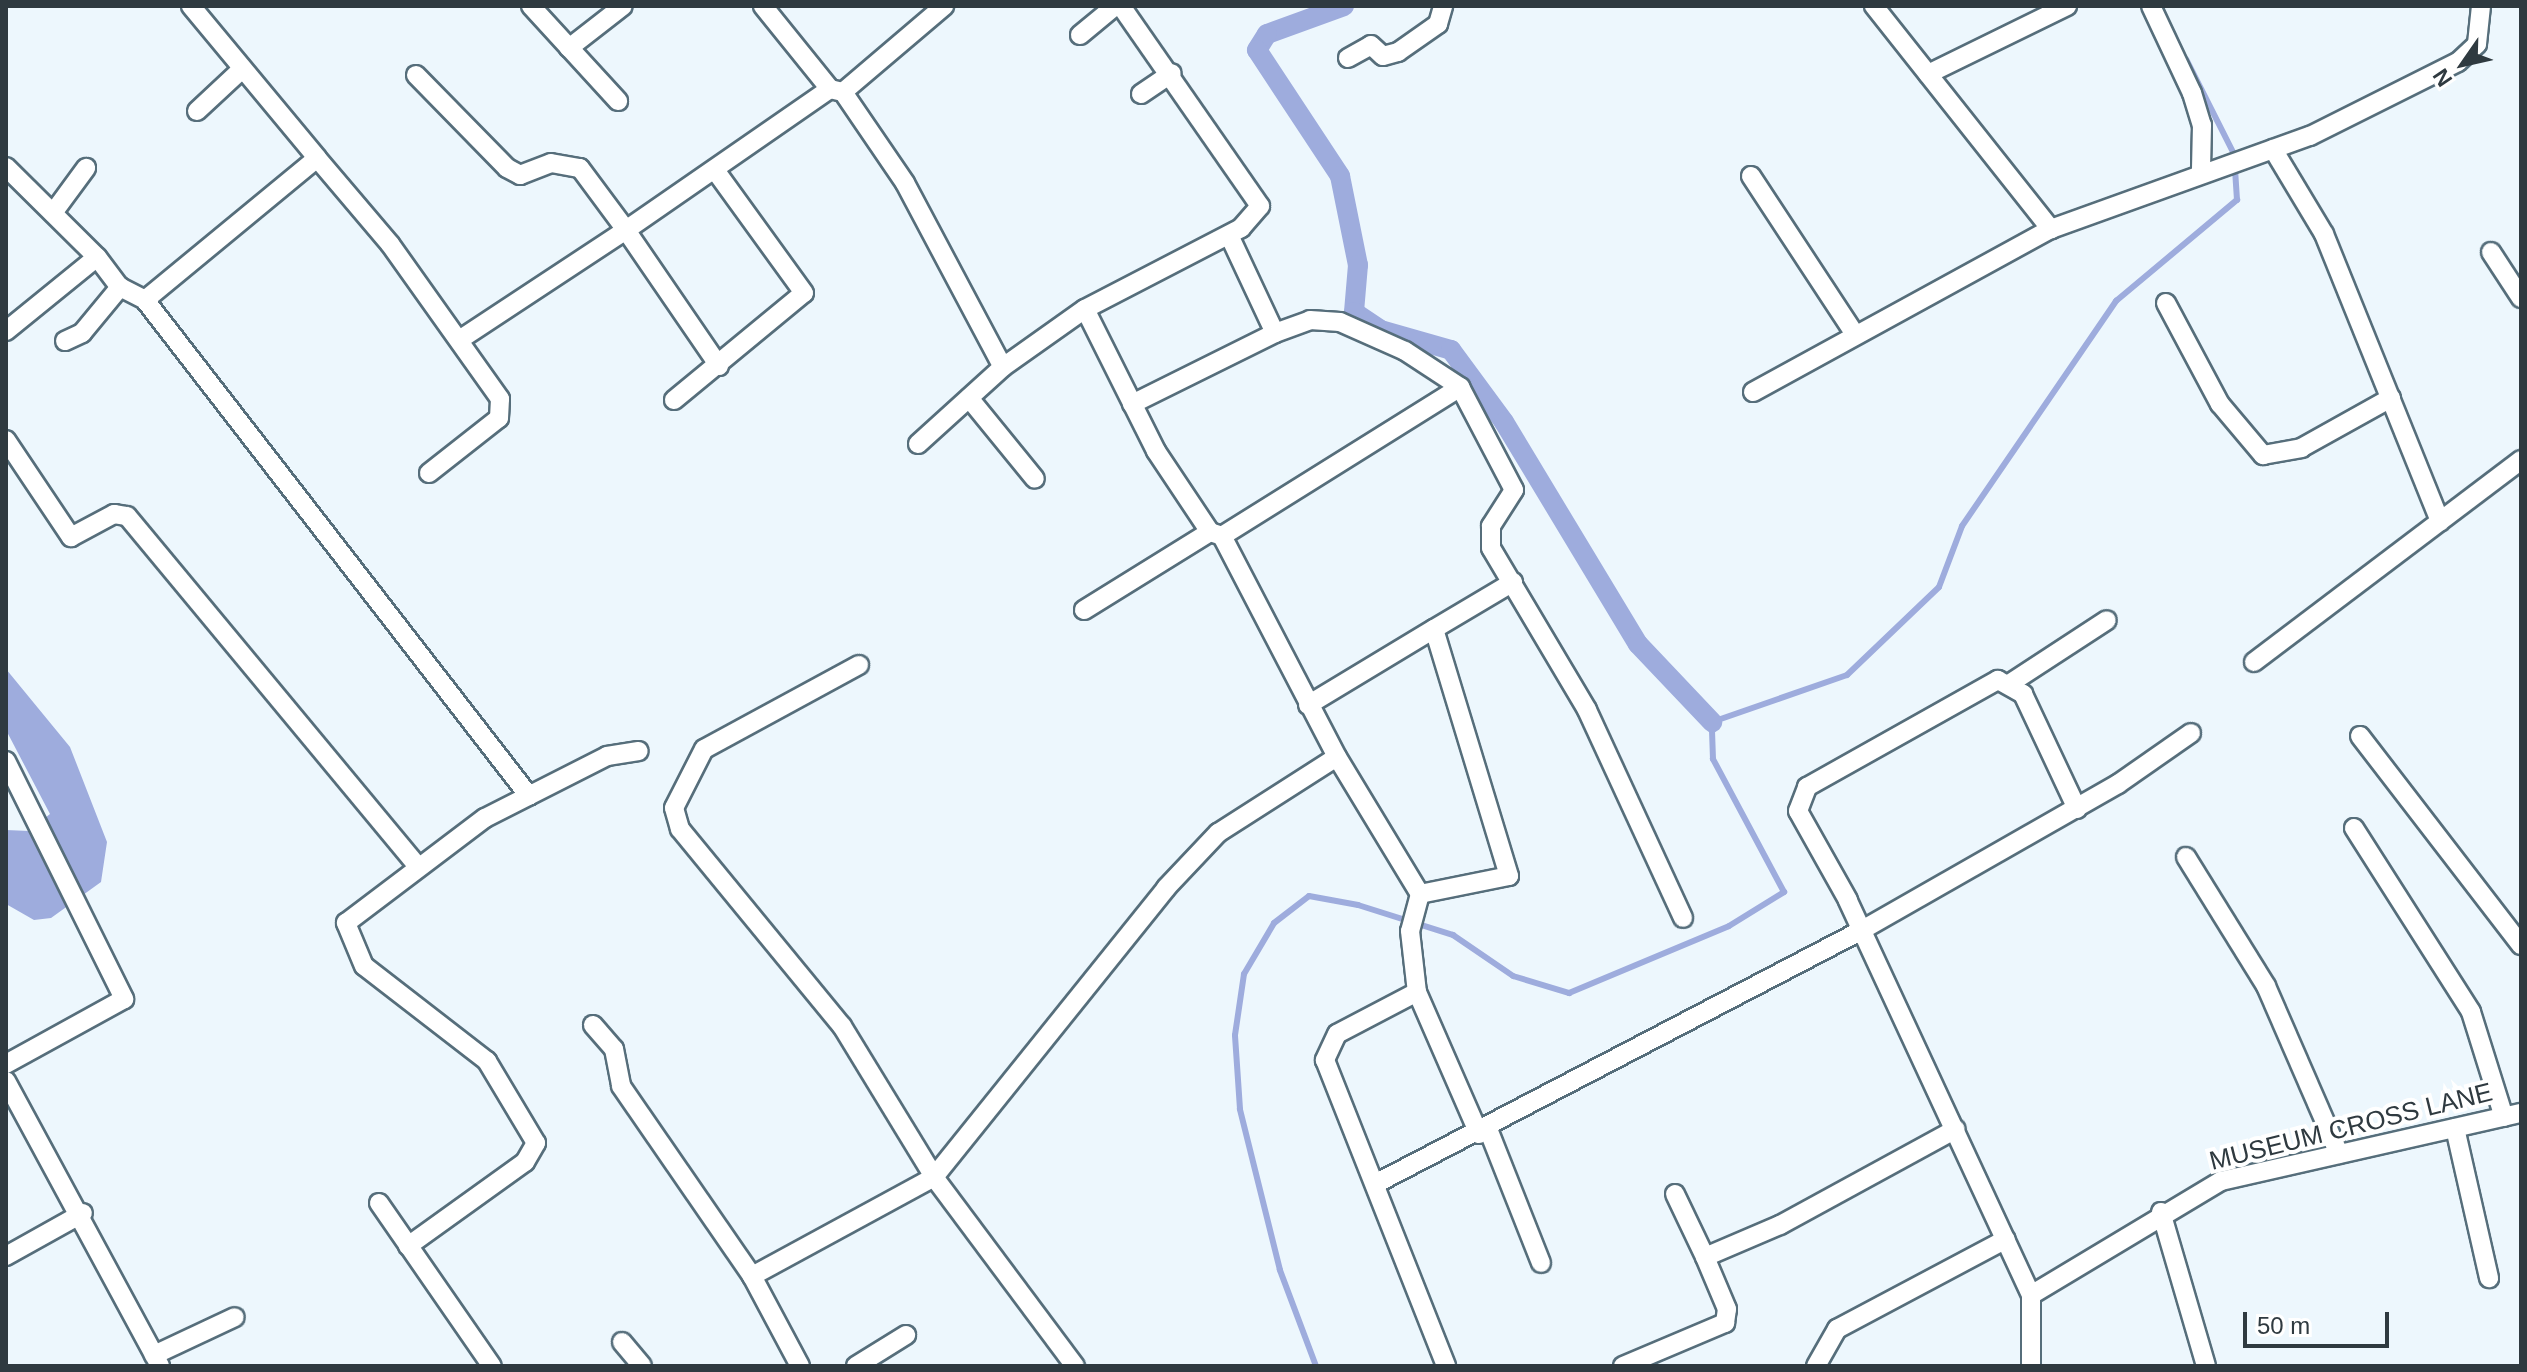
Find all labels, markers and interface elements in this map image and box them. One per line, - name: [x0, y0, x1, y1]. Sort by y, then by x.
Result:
- north arrow: [2423, 24, 2503, 104]
- text: N: [2428, 64, 2457, 91]
- street label: MUSEUM CROSS LANE: [2206, 1077, 2496, 1177]
- scale bar: [2247, 1296, 2393, 1346]
- text: 50 m: [2257, 1312, 2310, 1339]

